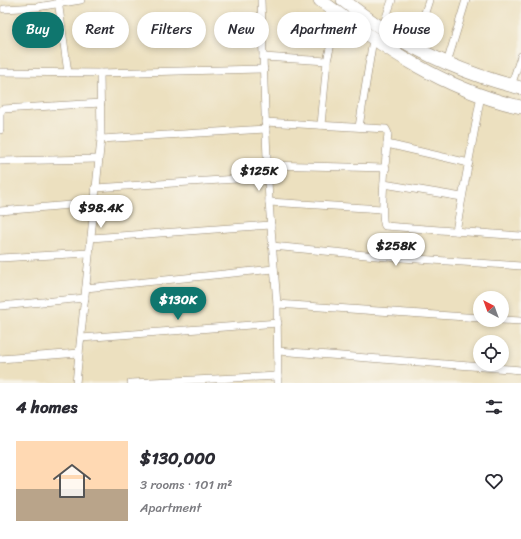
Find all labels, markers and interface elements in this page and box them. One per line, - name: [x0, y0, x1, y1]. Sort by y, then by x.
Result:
- chip: Buy: [12, 12, 64, 48]
- chip: Rent: [72, 12, 129, 48]
- chip: Filters: [137, 12, 206, 48]
- chip: New: [214, 12, 269, 48]
- chip: Apartment: [277, 12, 371, 48]
- chip: House: [379, 12, 444, 48]
- pin: $125K: [231, 158, 287, 192]
- text: $125K: [240, 159, 278, 182]
- pin: $98.4K: [68, 195, 134, 229]
- text: $98.4K: [79, 196, 123, 219]
- pin: $258K: [368, 233, 424, 267]
- text: $258K: [376, 234, 416, 257]
- pin: $130K: [150, 287, 206, 321]
- text: $130K: [159, 288, 197, 311]
- north arrow: [473, 291, 509, 327]
- map controls: [473, 291, 509, 371]
- button: locate: [473, 335, 509, 371]
- text: 4 homes: [16, 392, 77, 422]
- icon: filters: [483, 396, 505, 418]
- text: $130,000: [140, 443, 216, 473]
- icon: home: [48, 457, 96, 505]
- icon: heart: [483, 470, 505, 492]
- text: 3 rooms · 101 m²: [140, 473, 232, 496]
- text: Apartment: [140, 496, 201, 519]

